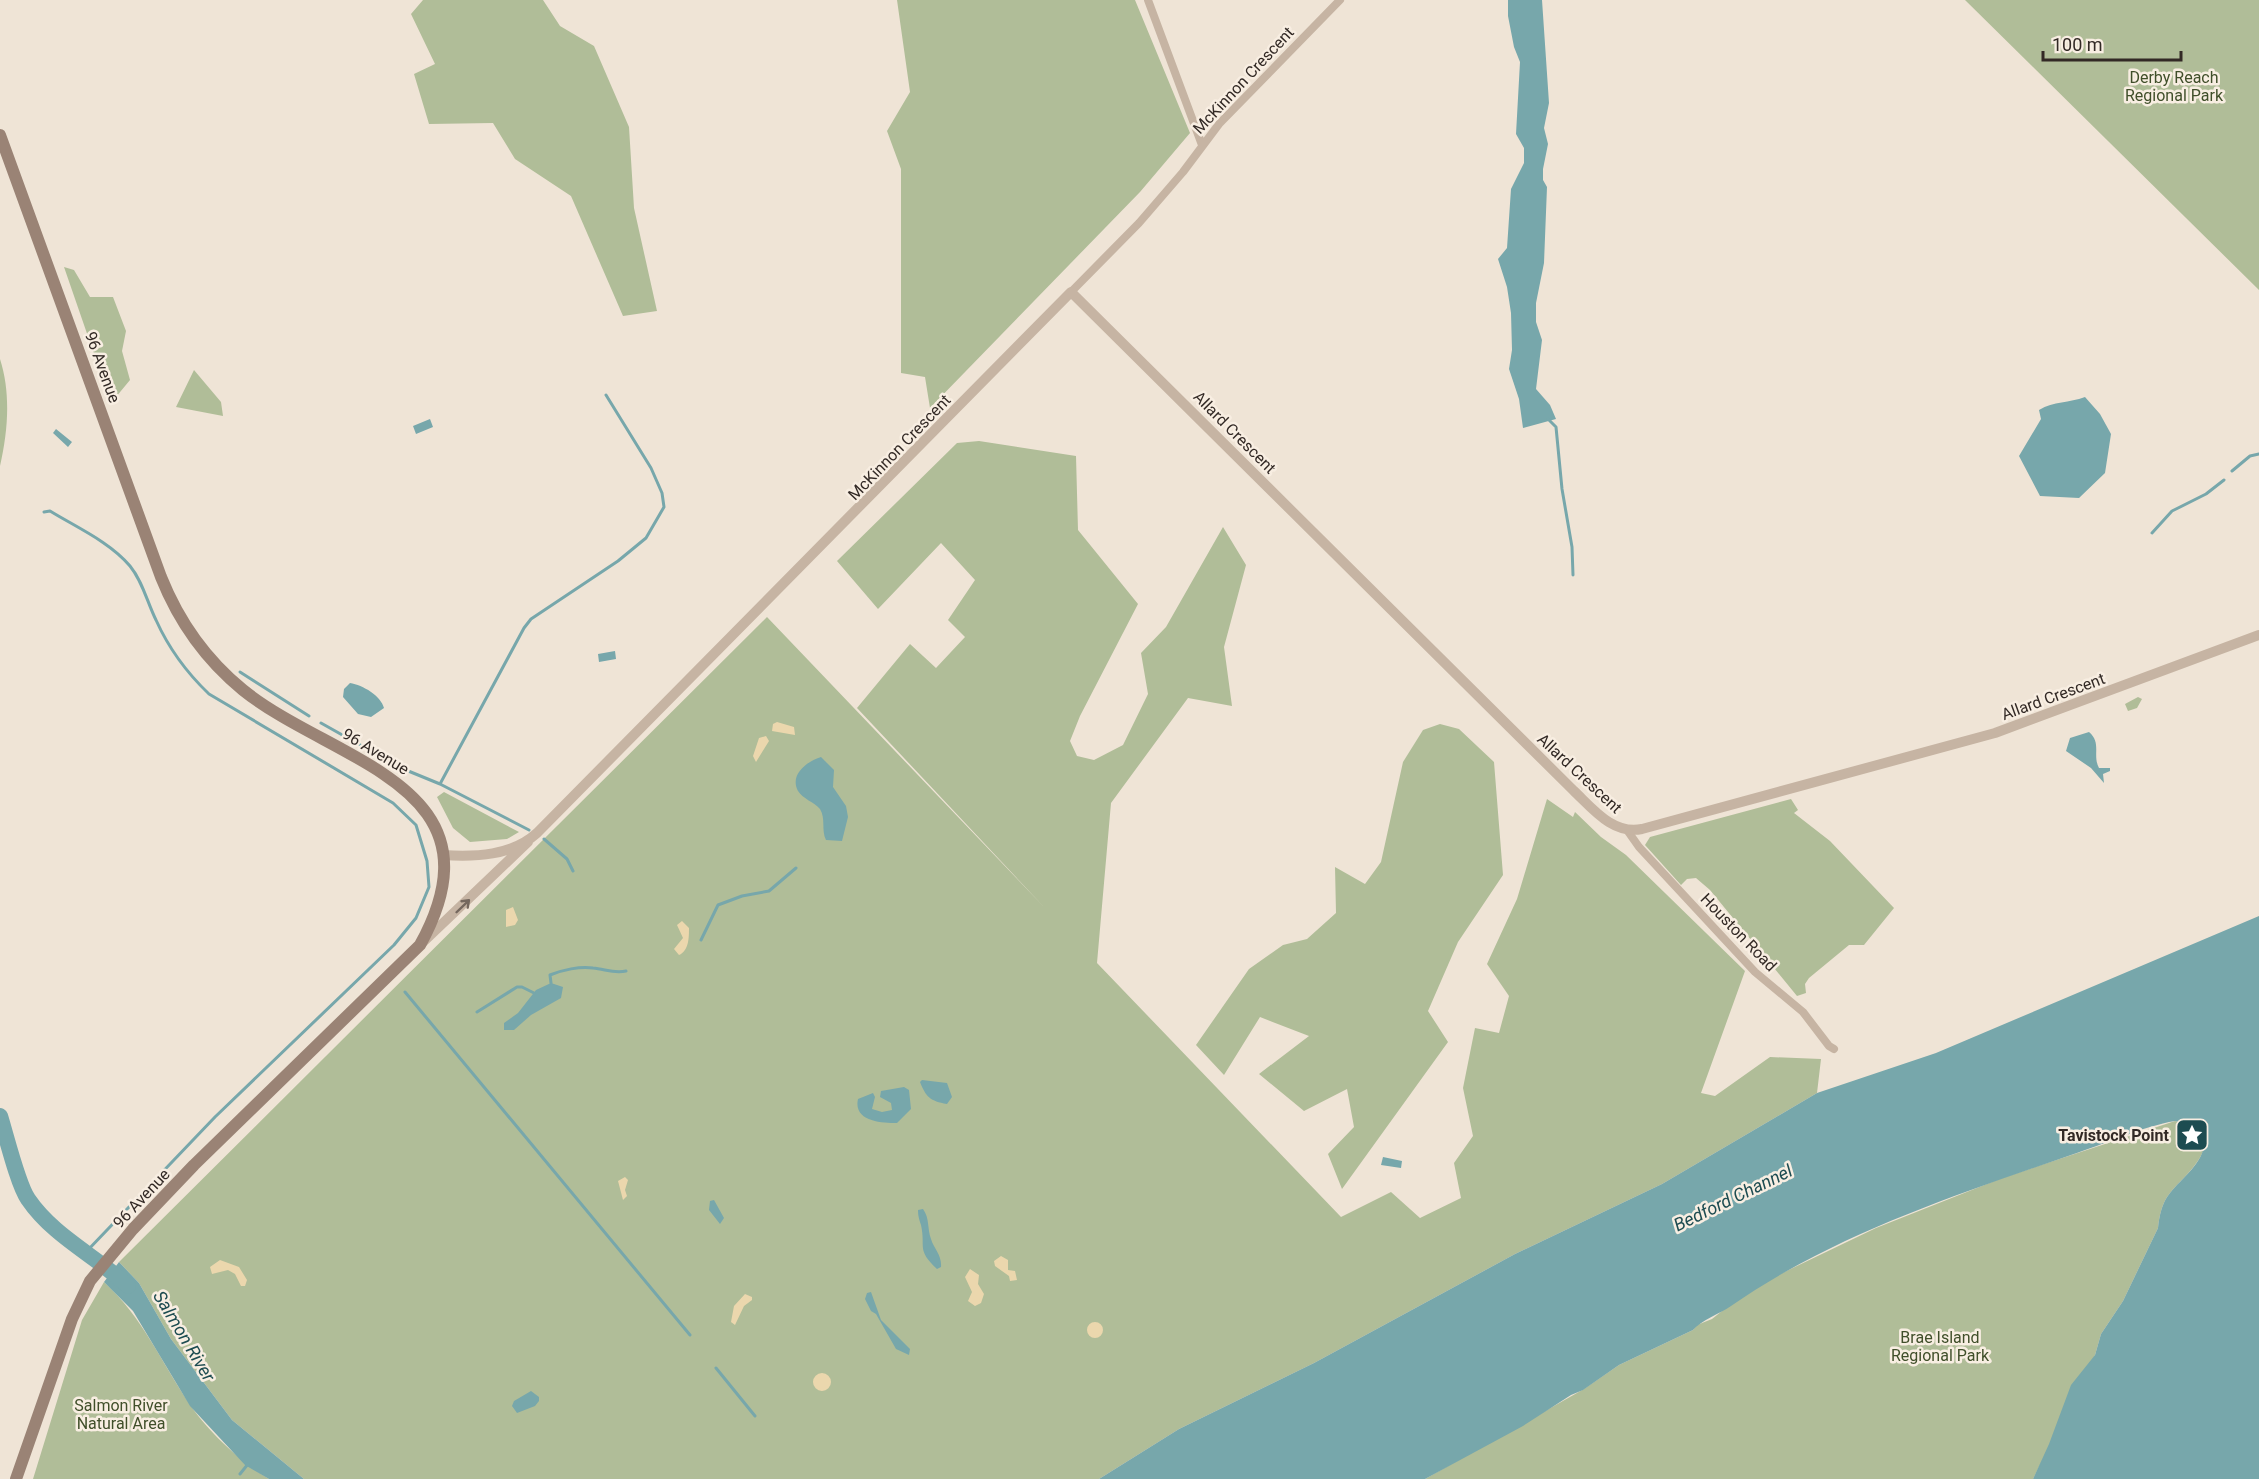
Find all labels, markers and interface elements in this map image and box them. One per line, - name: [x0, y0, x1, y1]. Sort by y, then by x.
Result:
- street label: McKinnon Crescent: [1189, 23, 1298, 138]
- scale bar: [2043, 24, 2181, 62]
- text: 100 m: [2052, 34, 2103, 55]
- park label: Derby Reach Regional Park: [2125, 68, 2224, 105]
- street label: 96 Avenue: [81, 329, 124, 405]
- street label: Allard Crescent: [1190, 387, 1280, 477]
- street label: McKinnon Crescent: [844, 391, 955, 504]
- street label: Allard Crescent: [1999, 669, 2107, 724]
- street label: 96 Avenue: [339, 724, 412, 779]
- street label: Allard Crescent: [1533, 729, 1626, 817]
- street label: Houston Road: [1697, 889, 1781, 975]
- one-way arrow: [456, 899, 471, 913]
- place icon: Tavistock Point: [2174, 1117, 2210, 1153]
- place label: Tavistock Point: [2058, 1126, 2170, 1145]
- water label: Bedford Channel: [1670, 1159, 1796, 1235]
- street label: 96 Avenue: [109, 1165, 174, 1232]
- water label: Salmon River: [149, 1287, 220, 1386]
- park label: Brae Island Regional Park: [1891, 1328, 1990, 1365]
- park label: Salmon River Natural Area: [74, 1396, 168, 1433]

